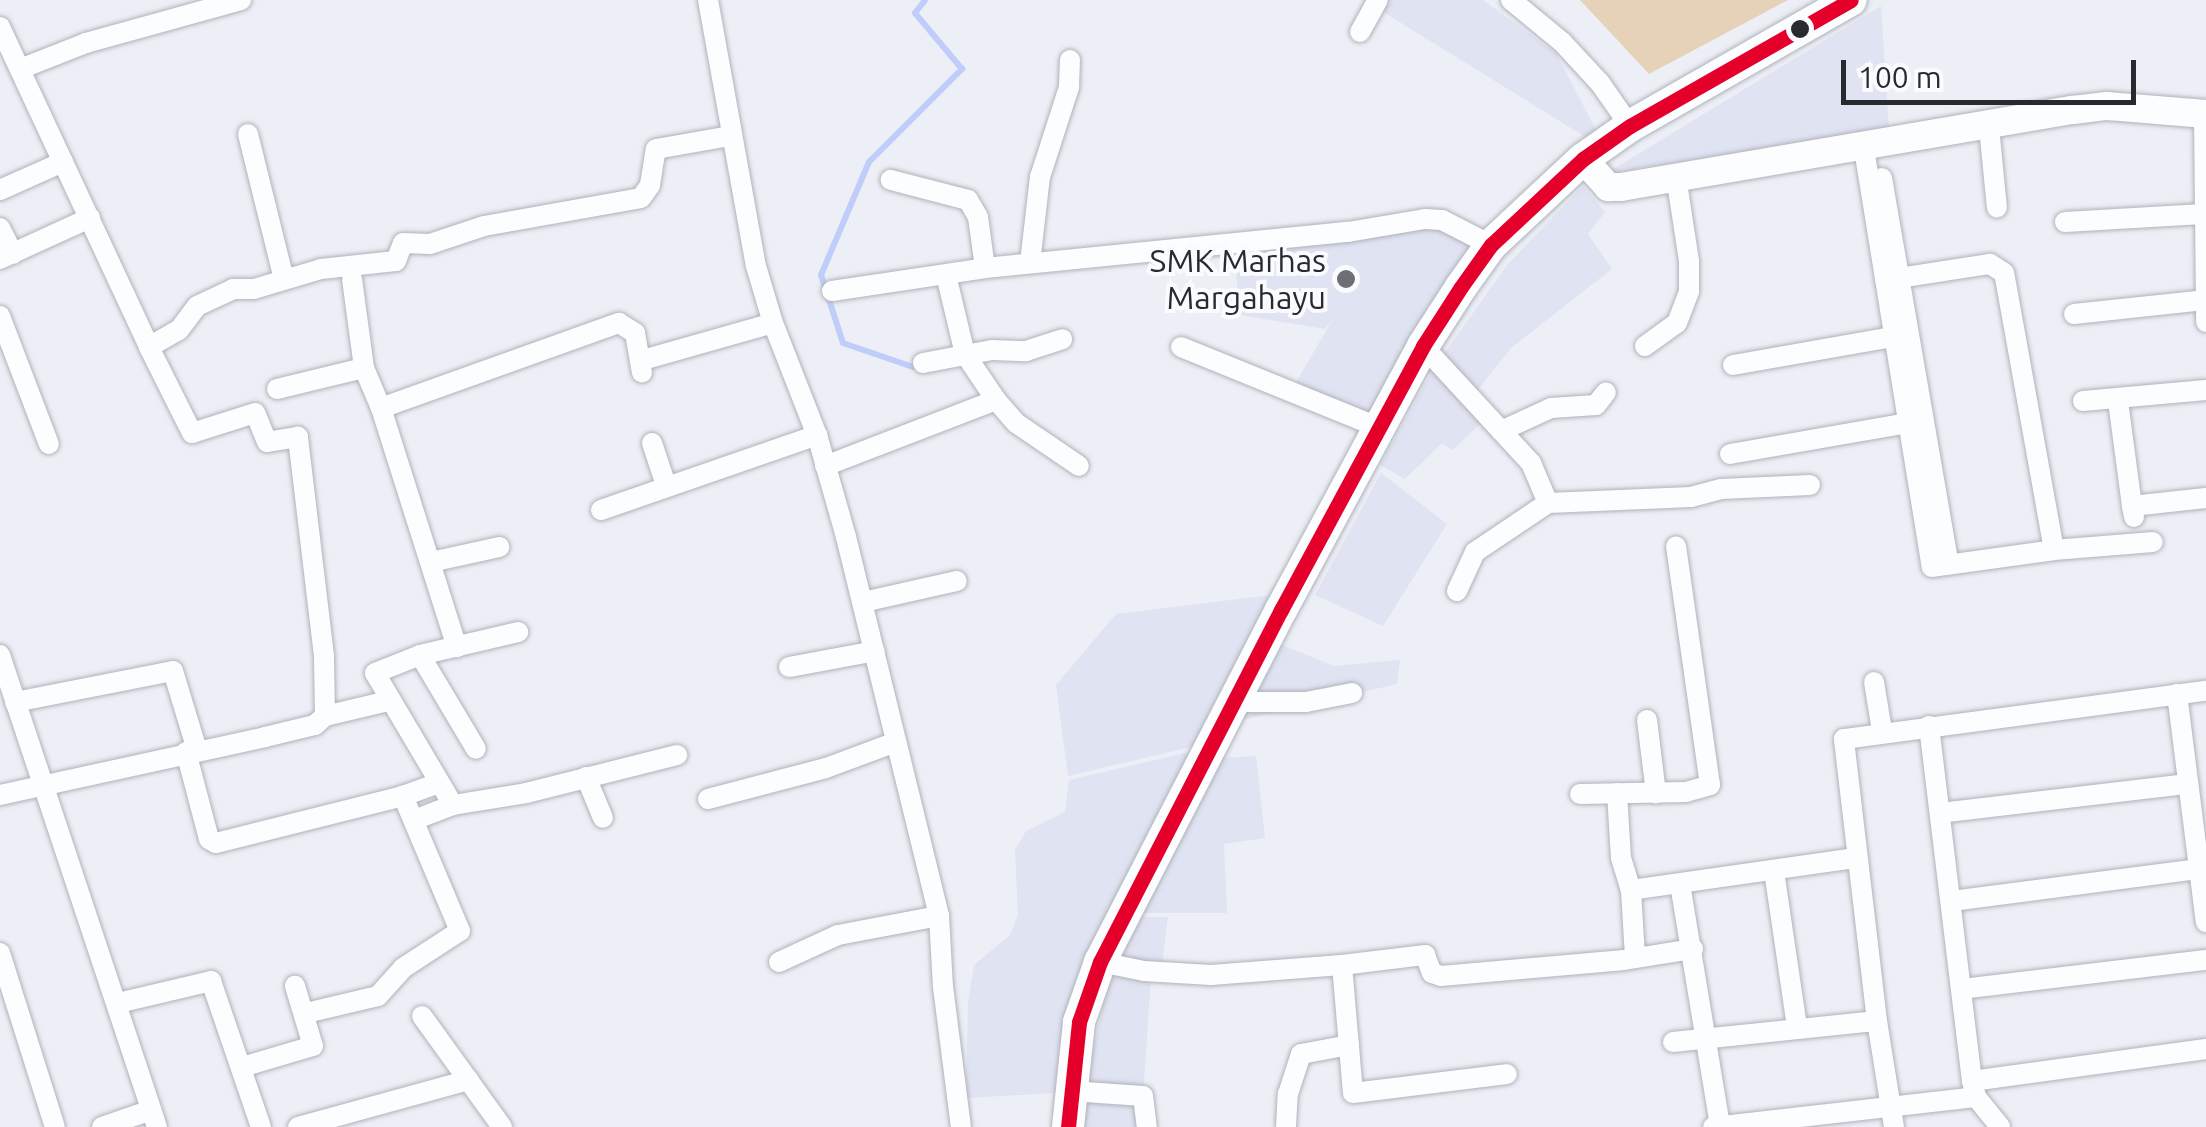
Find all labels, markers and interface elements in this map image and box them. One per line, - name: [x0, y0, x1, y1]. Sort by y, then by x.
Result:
- unlabelled marker: [1790, 19, 1810, 39]
- scale bar: [1846, 40, 2141, 102]
- text: 100 m: [1858, 60, 1942, 94]
- place label: SMK Marhas Margahayu: [1150, 242, 1326, 317]
- marker: SMK Marhas Margahayu: [1335, 268, 1357, 290]

